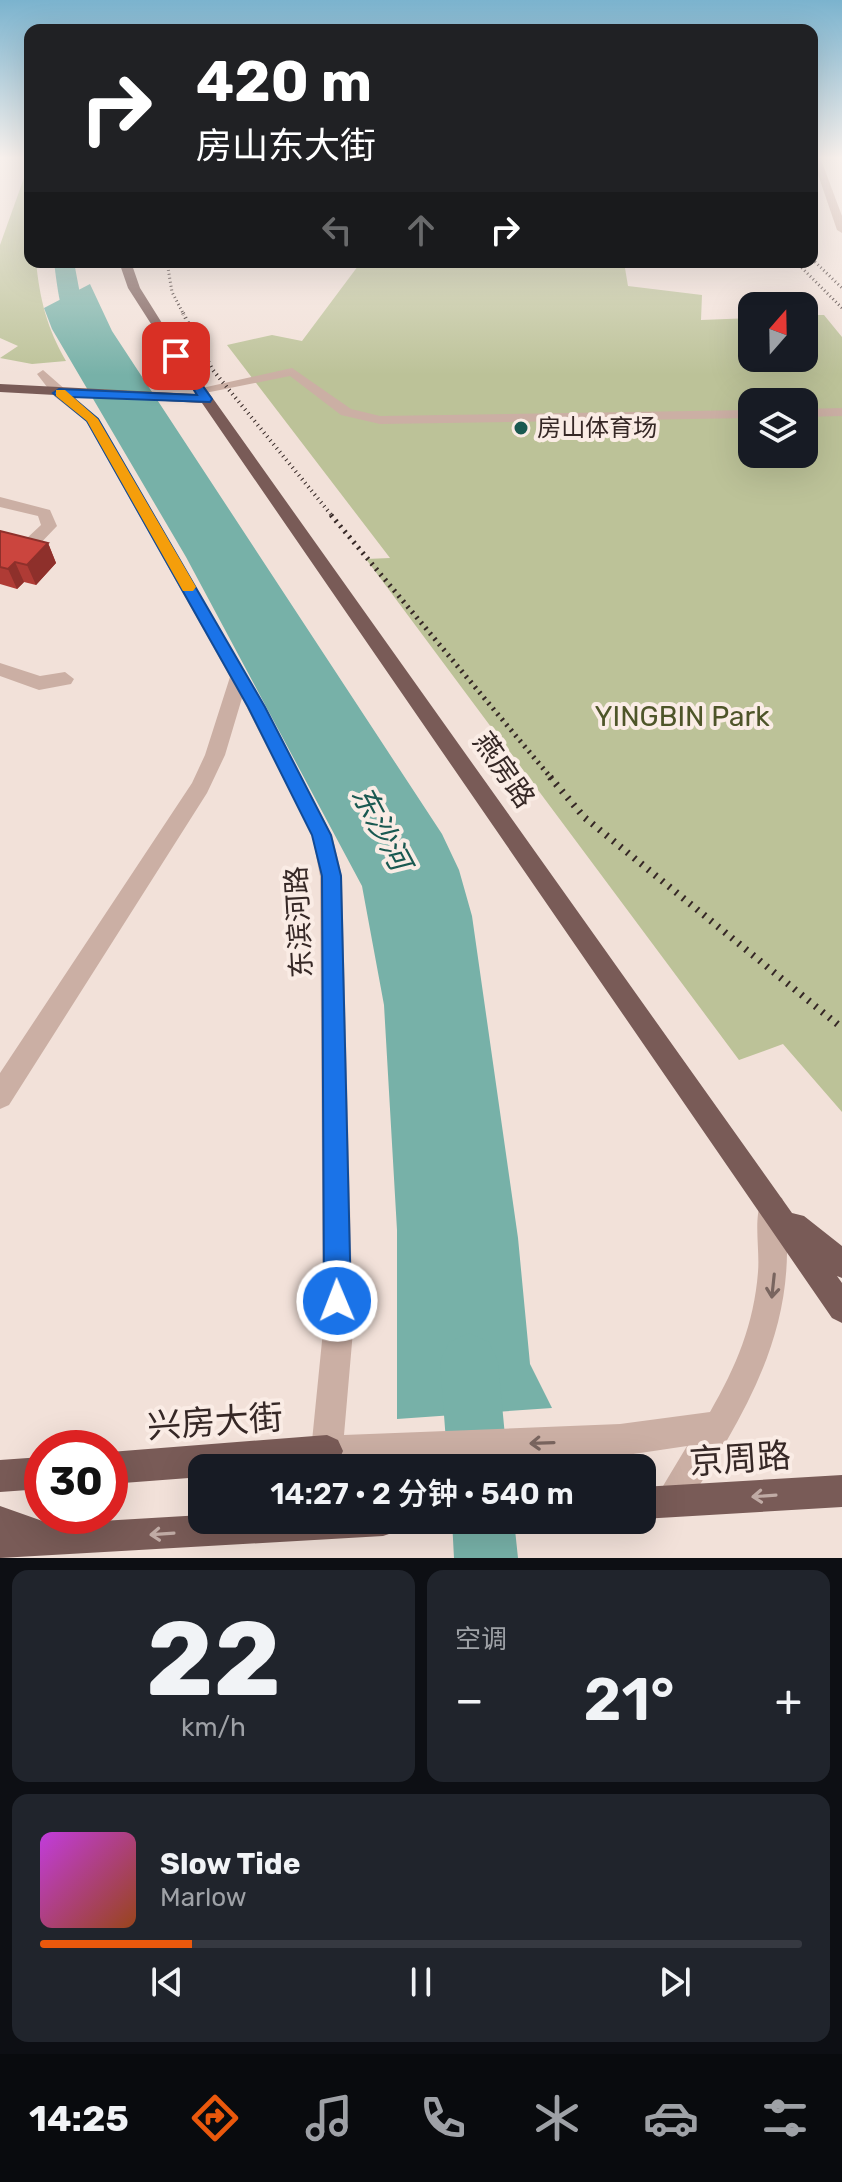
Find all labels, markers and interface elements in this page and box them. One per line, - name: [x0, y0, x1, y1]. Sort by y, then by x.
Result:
- text: 420 m: [196, 49, 372, 115]
- icon: right: [64, 56, 168, 160]
- text: 房山东大街: [196, 124, 376, 167]
- icon: left: [315, 208, 359, 252]
- icon: ahead: [399, 208, 443, 252]
- icon: right: [483, 208, 527, 252]
- north arrow: [738, 292, 818, 372]
- map controls: [738, 292, 818, 468]
- pin: [142, 322, 210, 390]
- icon: arrive: [154, 334, 198, 378]
- button: layers: [738, 388, 818, 468]
- place label: 房山体育场: [537, 414, 657, 442]
- marker: 房山体育场: [512, 419, 530, 437]
- park label: YINGBIN Park: [594, 700, 770, 733]
- street label: 燕房路: [466, 726, 542, 814]
- water label: 东沙河: [344, 780, 420, 881]
- street label: 东滨河路: [280, 865, 318, 979]
- position arrow: [295, 1259, 379, 1343]
- one-way arrow: [765, 1272, 780, 1299]
- street label: 兴房大街: [146, 1397, 284, 1447]
- speed limit sign: 30: [24, 1430, 128, 1534]
- street label: 京周路: [688, 1435, 792, 1483]
- one-way arrow: [529, 1436, 556, 1451]
- text: 14:27 · 2 分钟 · 540 m: [270, 1476, 574, 1512]
- one-way arrow: [751, 1488, 778, 1503]
- one-way arrow: [149, 1527, 176, 1542]
- text: 22: [146, 1598, 281, 1721]
- text: 空调: [455, 1624, 507, 1655]
- text: 21°: [584, 1664, 675, 1735]
- text: −: [455, 1674, 484, 1726]
- text: +: [775, 1674, 802, 1726]
- text: km/h: [181, 1712, 246, 1743]
- text: Slow Tide: [160, 1846, 300, 1882]
- text: Marlow: [160, 1882, 247, 1913]
- icon: previous: [145, 1960, 189, 2004]
- icon: pause: [399, 1960, 443, 2004]
- icon: next: [653, 1960, 697, 2004]
- icon: directions: [187, 2090, 243, 2146]
- icon: music: [301, 2090, 357, 2146]
- icon: phone: [415, 2090, 471, 2146]
- icon: climate: [529, 2090, 585, 2146]
- icon: car: [643, 2090, 699, 2146]
- icon: filters: [757, 2090, 813, 2146]
- text: 14:25: [29, 2097, 129, 2140]

